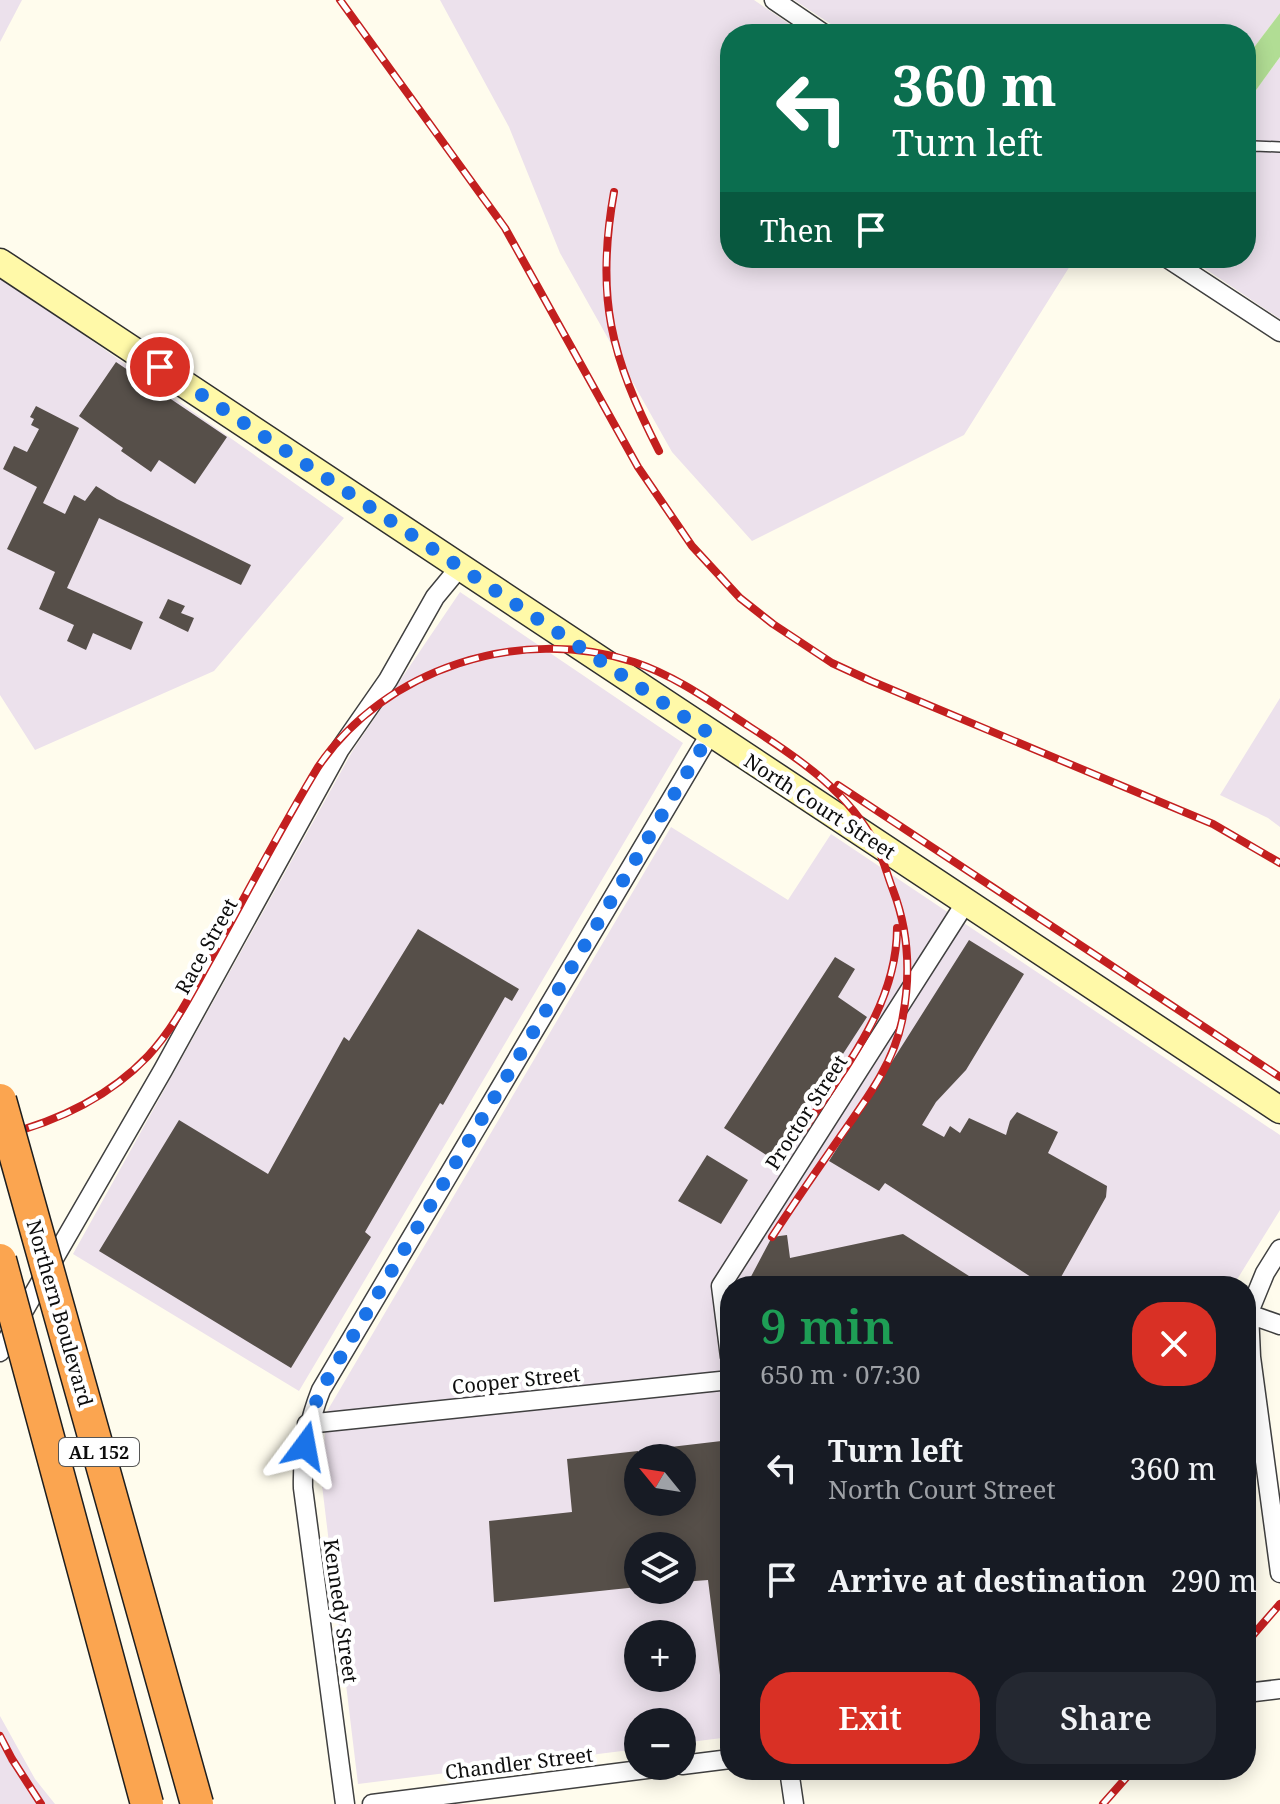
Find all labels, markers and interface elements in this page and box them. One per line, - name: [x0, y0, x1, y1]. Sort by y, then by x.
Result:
- text: 360 m: [892, 46, 1057, 122]
- icon: left: [760, 56, 864, 160]
- text: Turn left: [892, 118, 1043, 167]
- icon: arrive: [849, 208, 893, 252]
- text: Then: [760, 210, 833, 251]
- pin: [126, 333, 194, 401]
- icon: arrive: [138, 345, 182, 389]
- street label: North Court Street: [739, 747, 901, 865]
- street label: Race Street: [169, 893, 243, 999]
- street label: Proctor Street: [759, 1049, 853, 1175]
- street label: Northern Boulevard: [20, 1217, 100, 1409]
- text: 9 min: [760, 1293, 894, 1358]
- button: close: [1132, 1302, 1216, 1386]
- text: 650 m · 07:30: [760, 1356, 921, 1392]
- street label: Cooper Street: [451, 1360, 581, 1400]
- position arrow: [263, 1404, 347, 1488]
- text: Turn left: [828, 1430, 963, 1471]
- road number: AL 152: [59, 1438, 139, 1466]
- north arrow: [624, 1444, 696, 1516]
- map controls: [624, 1444, 696, 1780]
- icon: left: [760, 1446, 804, 1490]
- text: 360 m: [1130, 1448, 1216, 1489]
- text: North Court Street: [828, 1471, 1056, 1507]
- button: layers: [624, 1532, 696, 1604]
- street label: Kennedy Street: [318, 1537, 364, 1685]
- icon: arrive: [760, 1558, 804, 1602]
- text: Arrive at destination: [828, 1560, 1147, 1601]
- text: 290 m: [1171, 1560, 1257, 1601]
- button: +: [624, 1620, 696, 1692]
- button: Exit: [760, 1672, 980, 1764]
- button: Share: [996, 1672, 1216, 1764]
- button: −: [624, 1708, 696, 1780]
- street label: Chandler Street: [444, 1741, 594, 1785]

